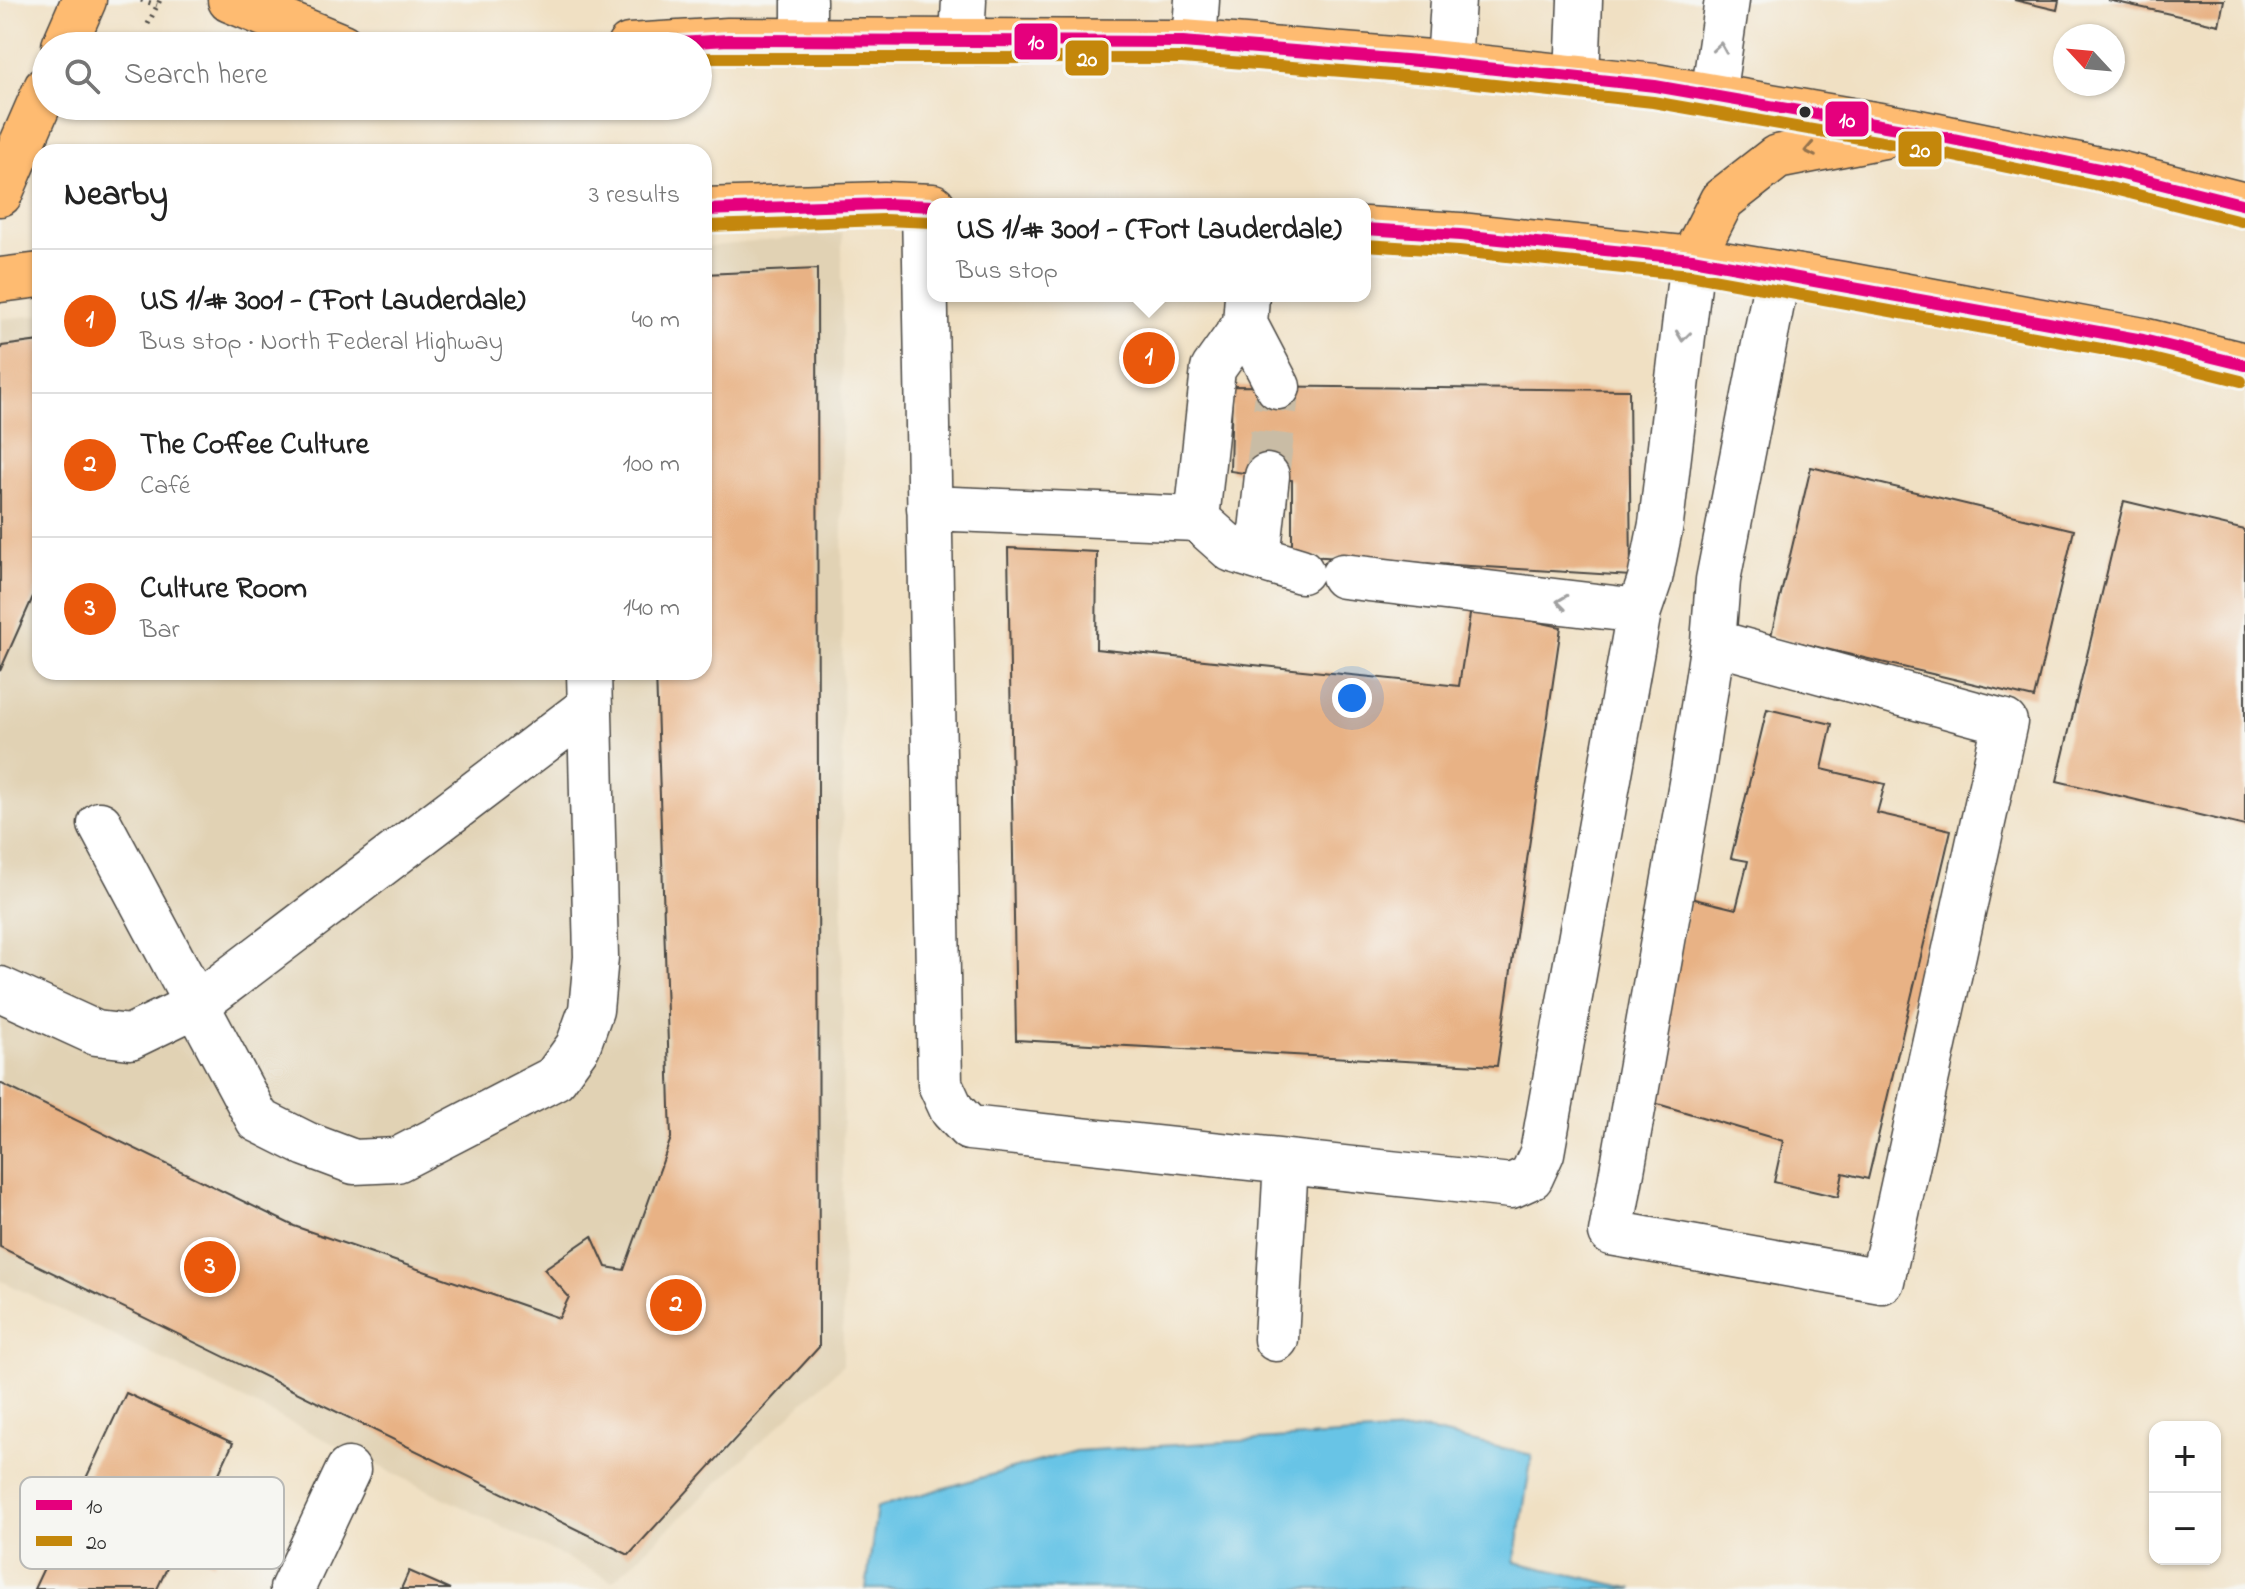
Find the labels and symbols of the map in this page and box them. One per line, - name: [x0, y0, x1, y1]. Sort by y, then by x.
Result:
- line badge: 10: [1013, 22, 1059, 61]
- north arrow: [2053, 24, 2125, 96]
- text: 10: [1028, 28, 1045, 60]
- line badge: 20: [1064, 39, 1110, 77]
- one-way arrow: [1711, 41, 1728, 55]
- text: 20: [1076, 45, 1098, 77]
- line badge: 10: [1824, 100, 1870, 138]
- unlabelled marker: [1797, 104, 1813, 120]
- text: 10: [1839, 106, 1856, 138]
- line badge: 20: [1897, 130, 1943, 168]
- text: 20: [1909, 136, 1931, 168]
- one-way arrow: [1803, 141, 1816, 158]
- pin: 1: [1123, 328, 1175, 388]
- one-way arrow: [1675, 329, 1692, 343]
- one-way arrow: [1555, 593, 1568, 610]
- your location: [1332, 678, 1372, 718]
- pin: 3: [184, 1237, 236, 1297]
- pin: 2: [650, 1275, 702, 1335]
- legend: [20, 1477, 284, 1569]
- text: 10: [86, 1492, 103, 1524]
- text: 20: [86, 1528, 106, 1560]

